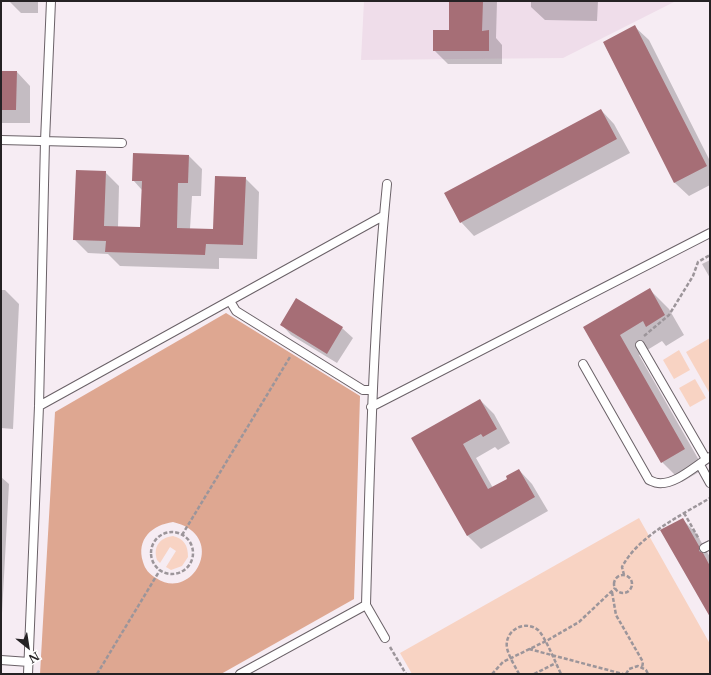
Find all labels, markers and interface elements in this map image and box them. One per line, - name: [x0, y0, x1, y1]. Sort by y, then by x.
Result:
- north arrow: [8, 627, 48, 667]
- text: N: [26, 649, 42, 666]

